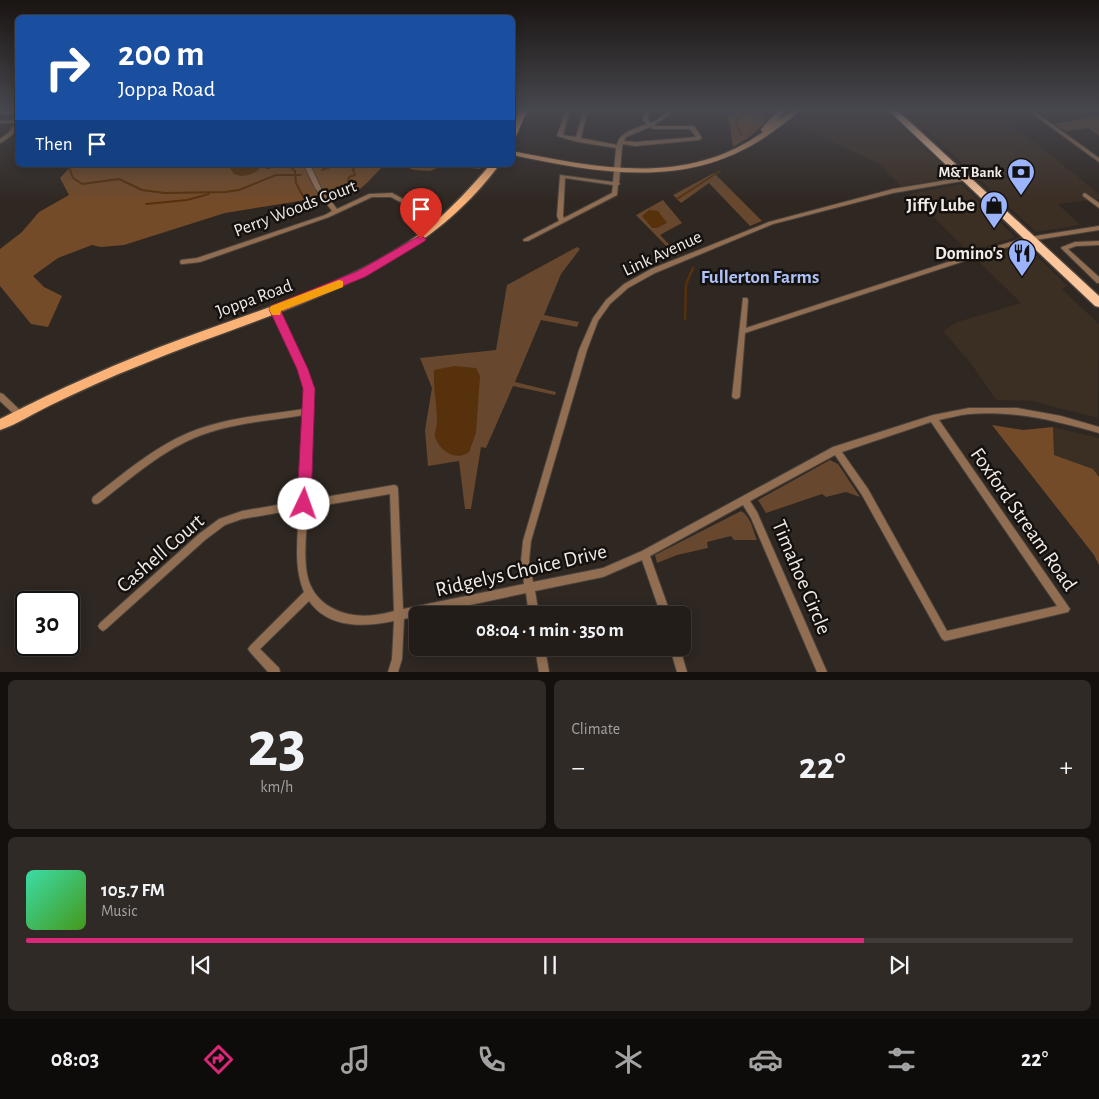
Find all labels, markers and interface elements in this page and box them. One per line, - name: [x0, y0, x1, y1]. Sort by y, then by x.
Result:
- icon: right: [35, 35, 100, 100]
- text: 200 m: [118, 37, 205, 72]
- text: Joppa Road: [118, 78, 215, 100]
- icon: arrive: [83, 130, 111, 158]
- text: Then: [35, 135, 73, 154]
- bank icon: M&T Bank: [1006, 157, 1036, 196]
- place label: M&T Bank: [938, 165, 1003, 180]
- street label: Perry Woods Court: [232, 177, 359, 241]
- pin: [400, 188, 442, 239]
- shop icon: Jiffy Lube: [979, 190, 1009, 229]
- icon: arrive: [407, 195, 435, 223]
- place label: Jiffy Lube: [906, 197, 975, 215]
- street label: Link Avenue: [620, 228, 705, 280]
- restaurant icon: Domino's: [1007, 238, 1037, 277]
- place label: Domino's: [935, 245, 1003, 263]
- district label: Fullerton Farms: [701, 268, 819, 287]
- street label: Joppa Road: [214, 277, 295, 321]
- street label: Foxford Stream Road: [966, 444, 1081, 595]
- position arrow: [277, 477, 329, 529]
- street label: Cashell Court: [113, 510, 208, 597]
- street label: Timahoe Circle: [768, 517, 835, 637]
- street label: Ridgelys Choice Drive: [433, 541, 609, 600]
- speed limit sign: 30: [15, 591, 80, 656]
- text: 08:04 · 1 min · 350 m: [476, 621, 624, 640]
- text: 23: [247, 713, 306, 778]
- text: Climate: [572, 721, 620, 737]
- text: 22°: [799, 748, 846, 786]
- text: −: [572, 754, 585, 782]
- text: +: [1060, 754, 1073, 782]
- text: km/h: [260, 779, 293, 795]
- text: 105.7 FM: [101, 881, 165, 900]
- text: Music: [101, 903, 137, 919]
- icon: previous: [187, 951, 215, 979]
- icon: pause: [536, 951, 564, 979]
- icon: next: [885, 951, 913, 979]
- icon: directions: [201, 1042, 236, 1077]
- icon: music: [338, 1042, 373, 1077]
- icon: phone: [474, 1042, 509, 1077]
- icon: climate: [611, 1042, 646, 1077]
- icon: car: [748, 1042, 783, 1077]
- icon: filters: [884, 1042, 919, 1077]
- text: 08:03: [51, 1048, 99, 1070]
- text: 22°: [1021, 1048, 1048, 1070]

